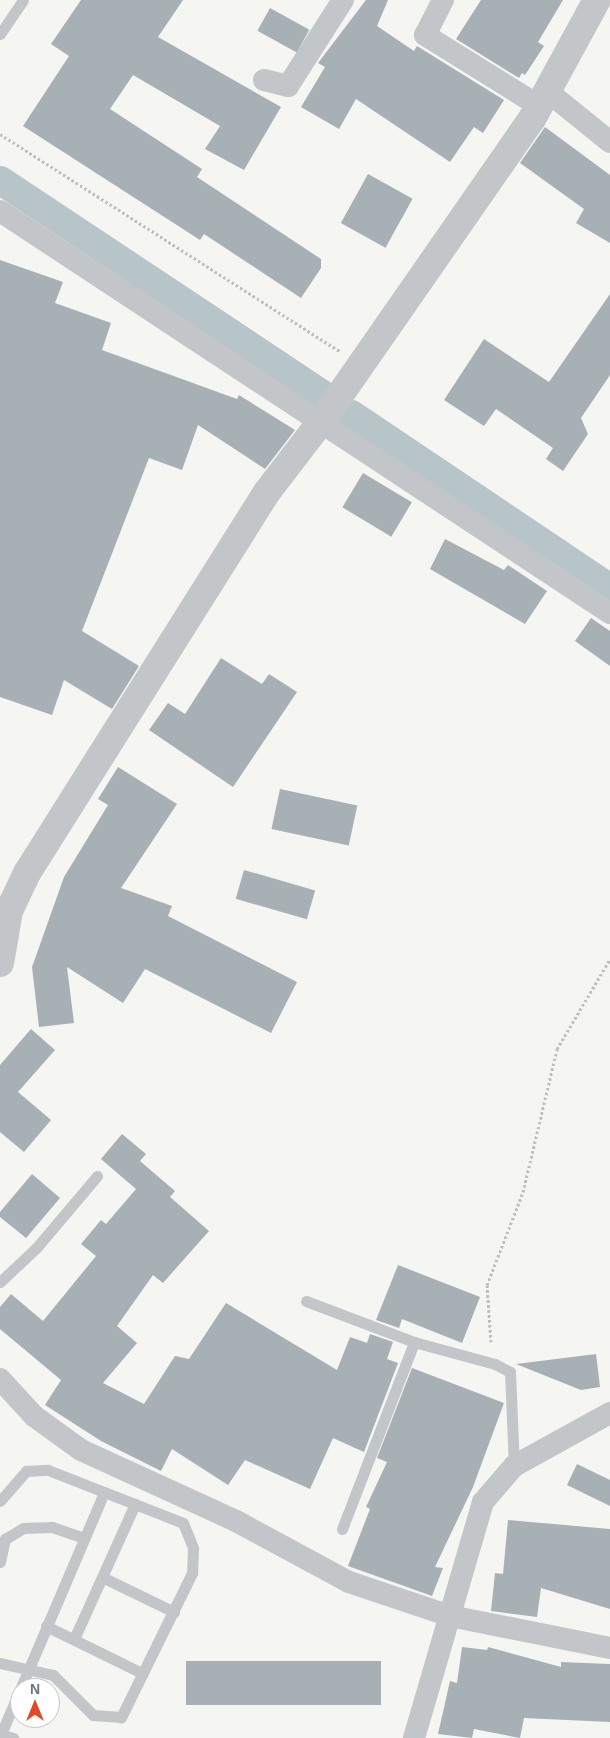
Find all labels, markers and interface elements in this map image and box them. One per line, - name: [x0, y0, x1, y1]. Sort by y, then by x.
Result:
- north arrow: [10, 1678, 60, 1728]
- text: N: [30, 1681, 40, 1697]

